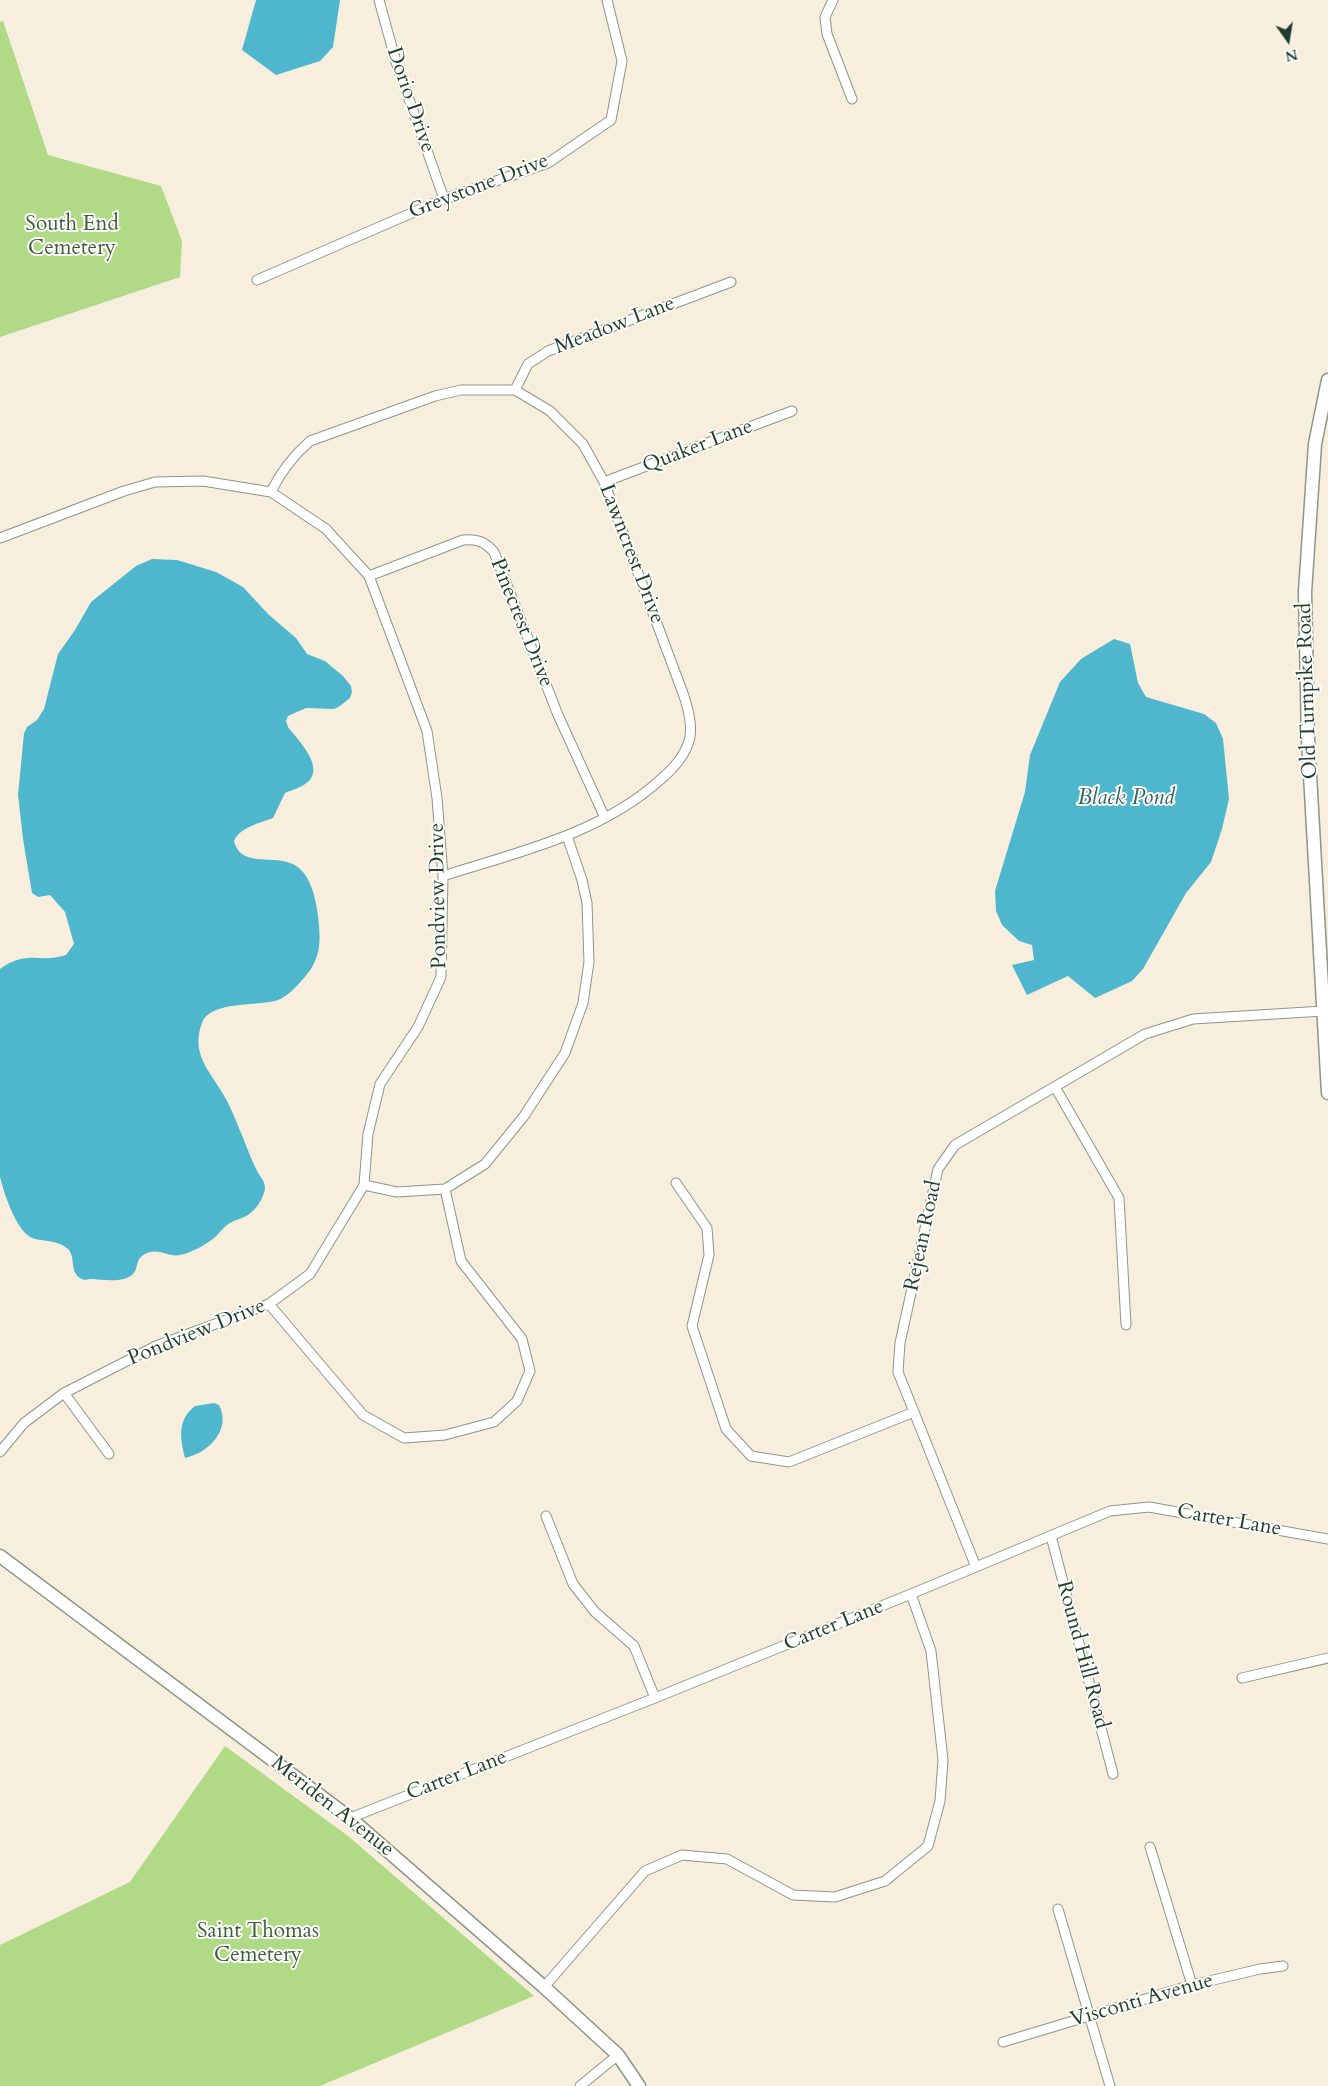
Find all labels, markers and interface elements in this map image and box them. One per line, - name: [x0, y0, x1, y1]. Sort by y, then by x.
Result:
- north arrow: [1263, 15, 1313, 65]
- street label: Dorio Drive: [380, 44, 440, 156]
- text: N: [1283, 44, 1300, 66]
- street label: Greystone Drive: [405, 149, 553, 225]
- park label: South End Cemetery: [25, 212, 119, 262]
- street label: Meadow Lane: [551, 292, 679, 360]
- street label: Quaker Lane: [639, 414, 757, 480]
- street label: Lawncrest Drive: [593, 481, 669, 627]
- street label: Pinecrest Drive: [484, 555, 558, 691]
- street label: Old Turnpike Road: [1292, 602, 1324, 780]
- water label: Black Pond: [1077, 786, 1175, 812]
- street label: Pondview Drive: [425, 823, 453, 969]
- street label: Rejean Road: [900, 1178, 948, 1294]
- street label: Pondview Drive: [124, 1294, 270, 1372]
- street label: Carter Lane: [1175, 1499, 1283, 1543]
- street label: Round Hill Road: [1050, 1578, 1114, 1732]
- street label: Carter Lane: [780, 1595, 888, 1657]
- street label: Carter Lane: [403, 1745, 511, 1807]
- street label: Meriden Avenue: [265, 1751, 399, 1863]
- park label: Saint Thomas Cemetery: [197, 1919, 319, 1969]
- street label: Visconti Avenue: [1068, 1969, 1216, 2033]

